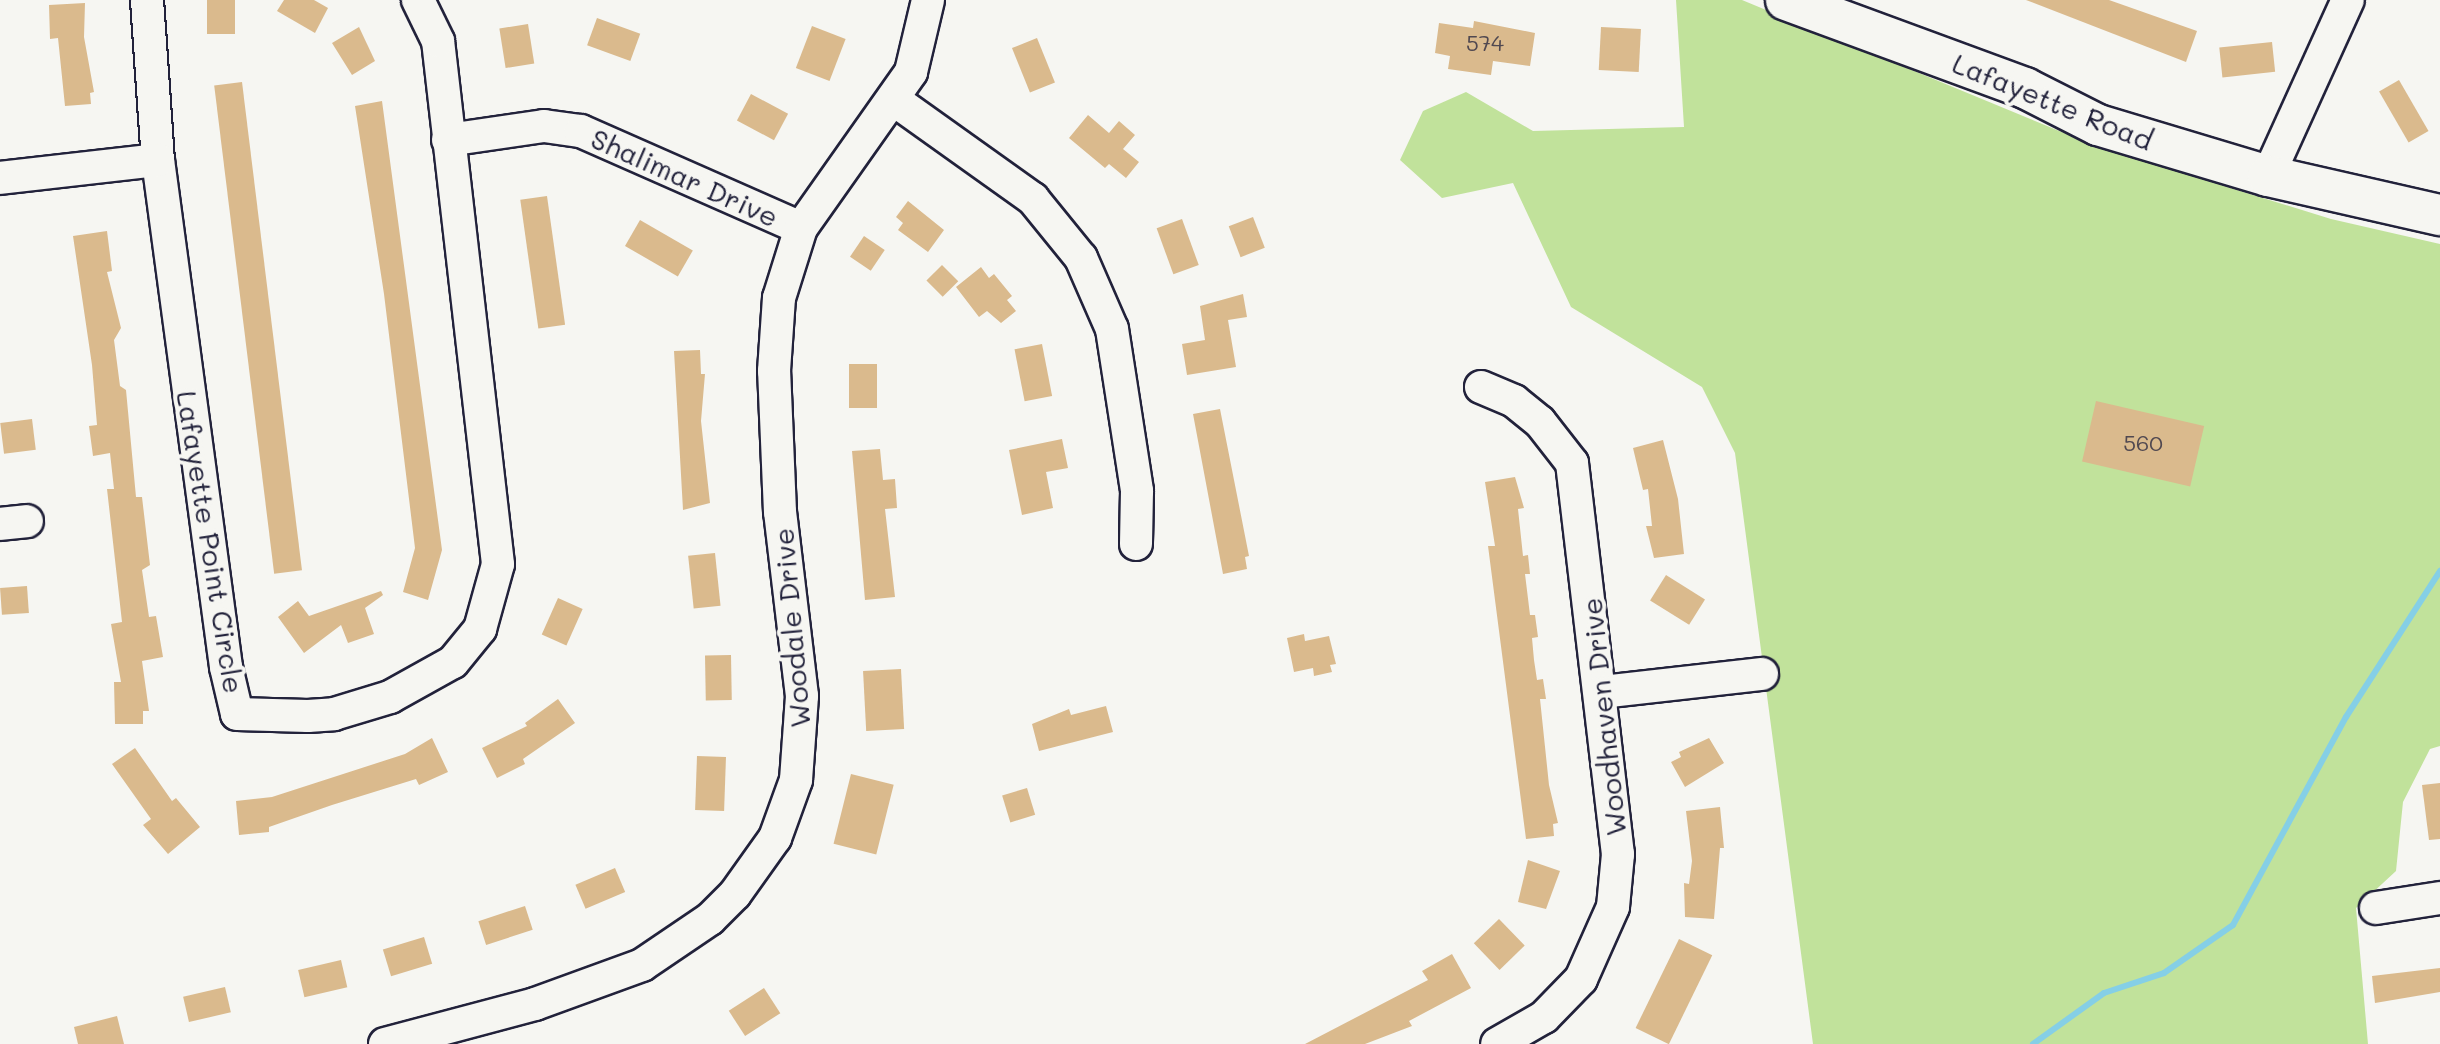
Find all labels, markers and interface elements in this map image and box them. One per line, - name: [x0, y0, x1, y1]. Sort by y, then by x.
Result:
- house number: 574: [1466, 30, 1504, 56]
- street label: Lafayette Road: [1948, 46, 2158, 156]
- street label: Shalimar Drive: [586, 121, 784, 233]
- street label: Lafayette Point Circle: [170, 388, 252, 696]
- house number: 560: [2123, 430, 2163, 456]
- street label: Woodale Drive: [766, 527, 816, 729]
- street label: Woodhaven Drive: [1574, 596, 1632, 838]

